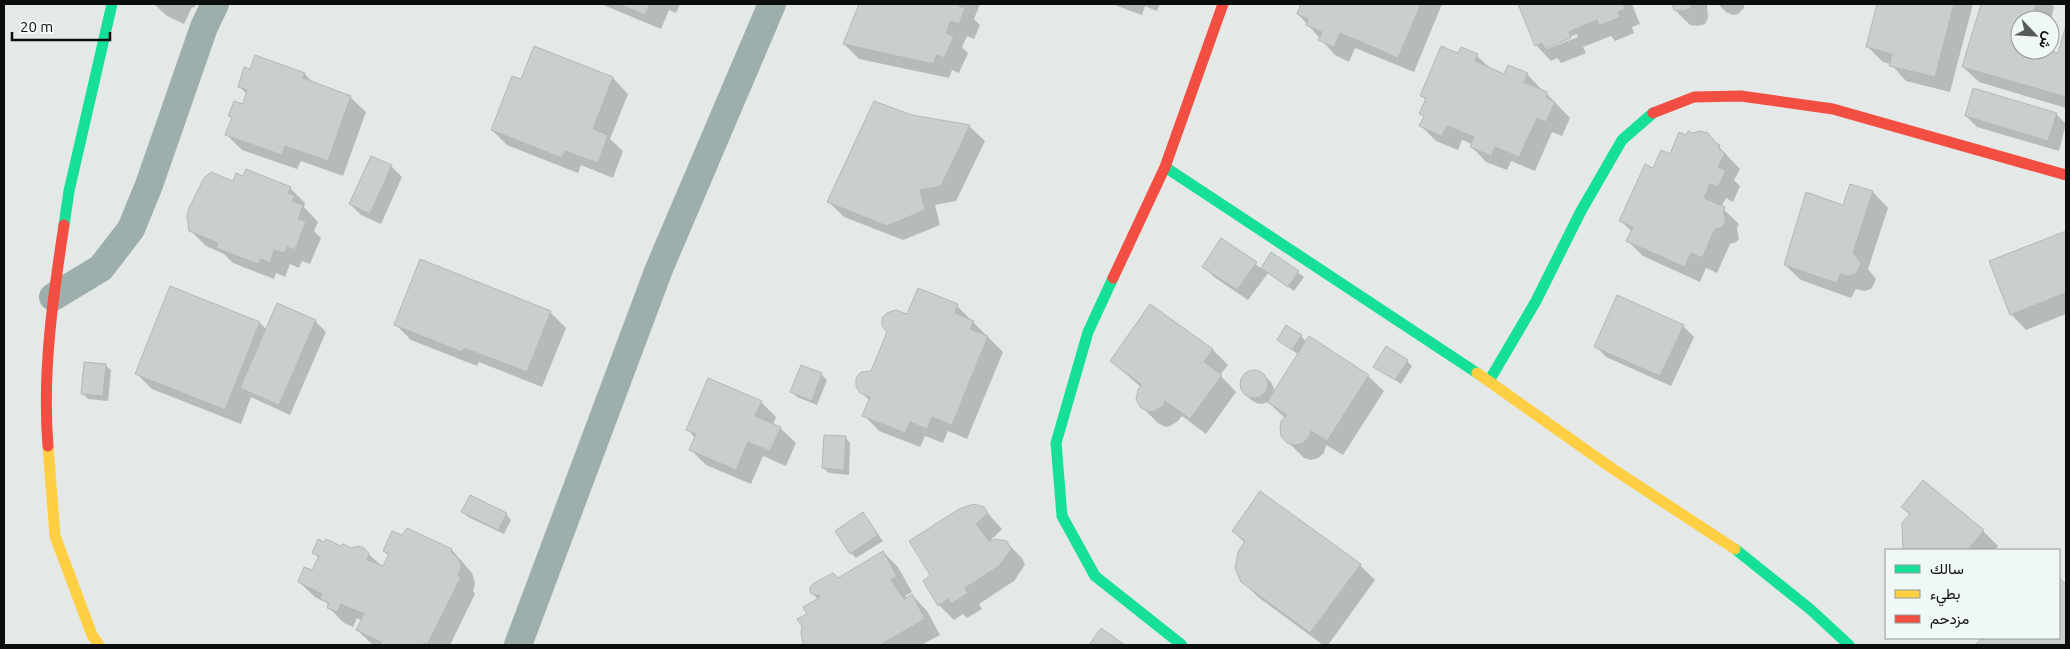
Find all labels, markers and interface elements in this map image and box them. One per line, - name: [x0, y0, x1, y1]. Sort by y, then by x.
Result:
- scale bar: [12, 10, 110, 42]
- north arrow: [2010, 10, 2060, 60]
- text: 20 m: [20, 18, 53, 35]
- text: ش: [2035, 29, 2058, 52]
- legend: [1885, 549, 2060, 639]
- text: سالك: [1930, 560, 1964, 577]
- text: بطيء: [1930, 585, 1960, 607]
- text: مزدحم: [1930, 610, 1969, 629]

